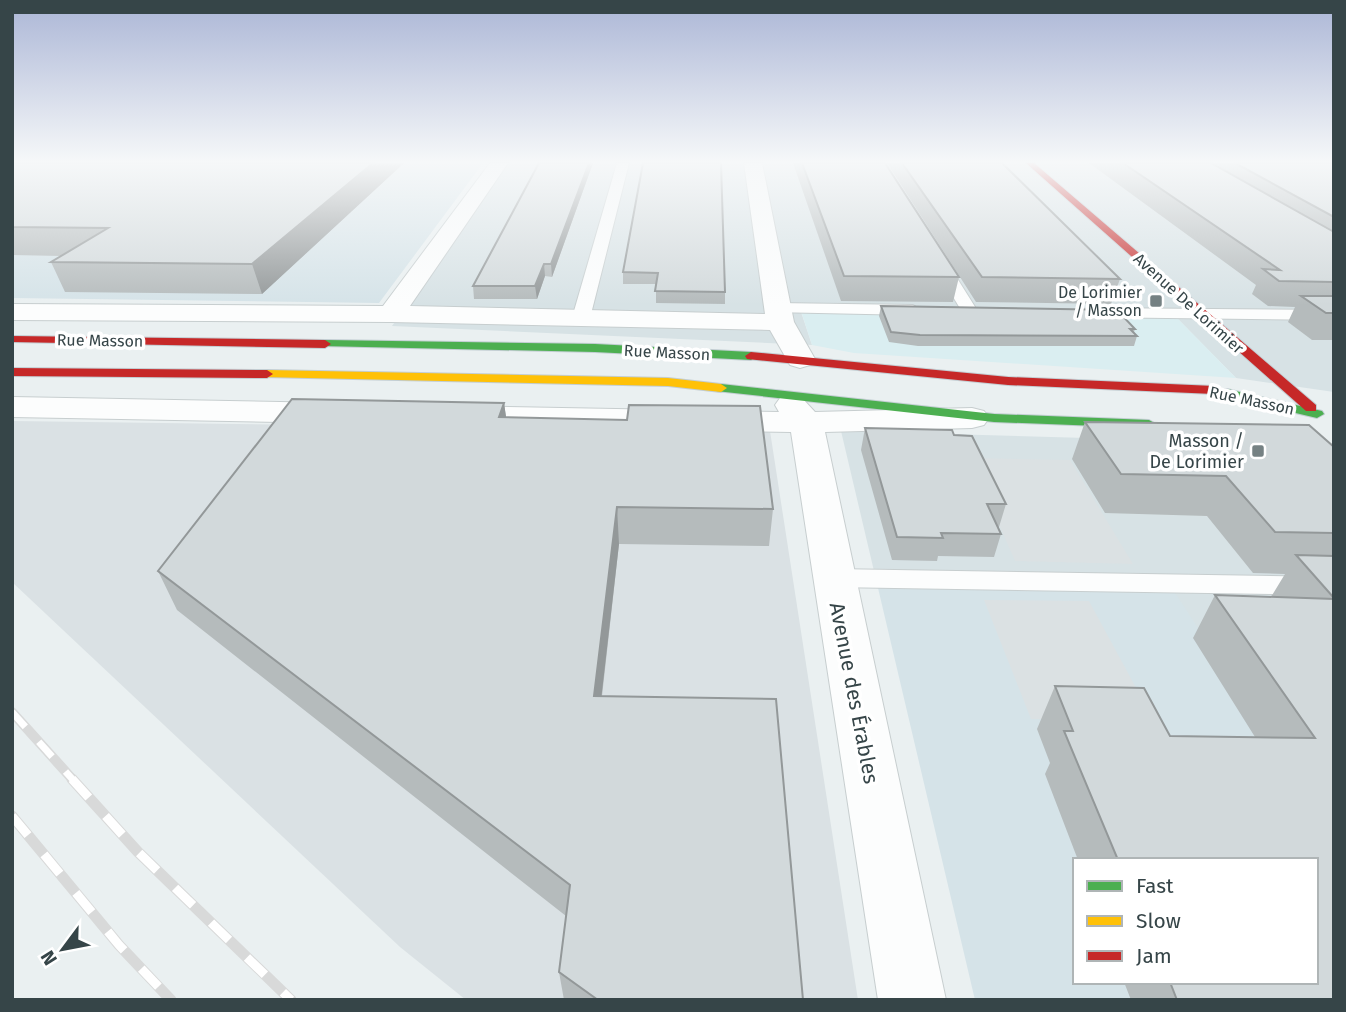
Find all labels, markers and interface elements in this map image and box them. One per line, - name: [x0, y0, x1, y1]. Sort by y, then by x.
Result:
- street label: Avenue De Lorimier: [1130, 249, 1248, 358]
- place label: De Lorimier / Masson: [1058, 283, 1143, 320]
- marker: De Lorimier / Masson: [1148, 293, 1164, 309]
- street label: Rue Masson: [57, 330, 143, 351]
- street label: Rue Masson: [623, 341, 711, 364]
- street label: Rue Masson: [1208, 382, 1296, 419]
- place label: Masson / De Lorimier: [1150, 430, 1244, 473]
- marker: Masson / De Lorimier: [1250, 443, 1266, 459]
- street label: Avenue des Érables: [824, 600, 884, 786]
- legend: [1073, 858, 1318, 984]
- text: Fast: [1136, 873, 1174, 899]
- text: Slow: [1136, 908, 1181, 934]
- north arrow: [28, 914, 98, 984]
- text: Jam: [1136, 943, 1172, 969]
- text: N: [36, 946, 62, 969]

